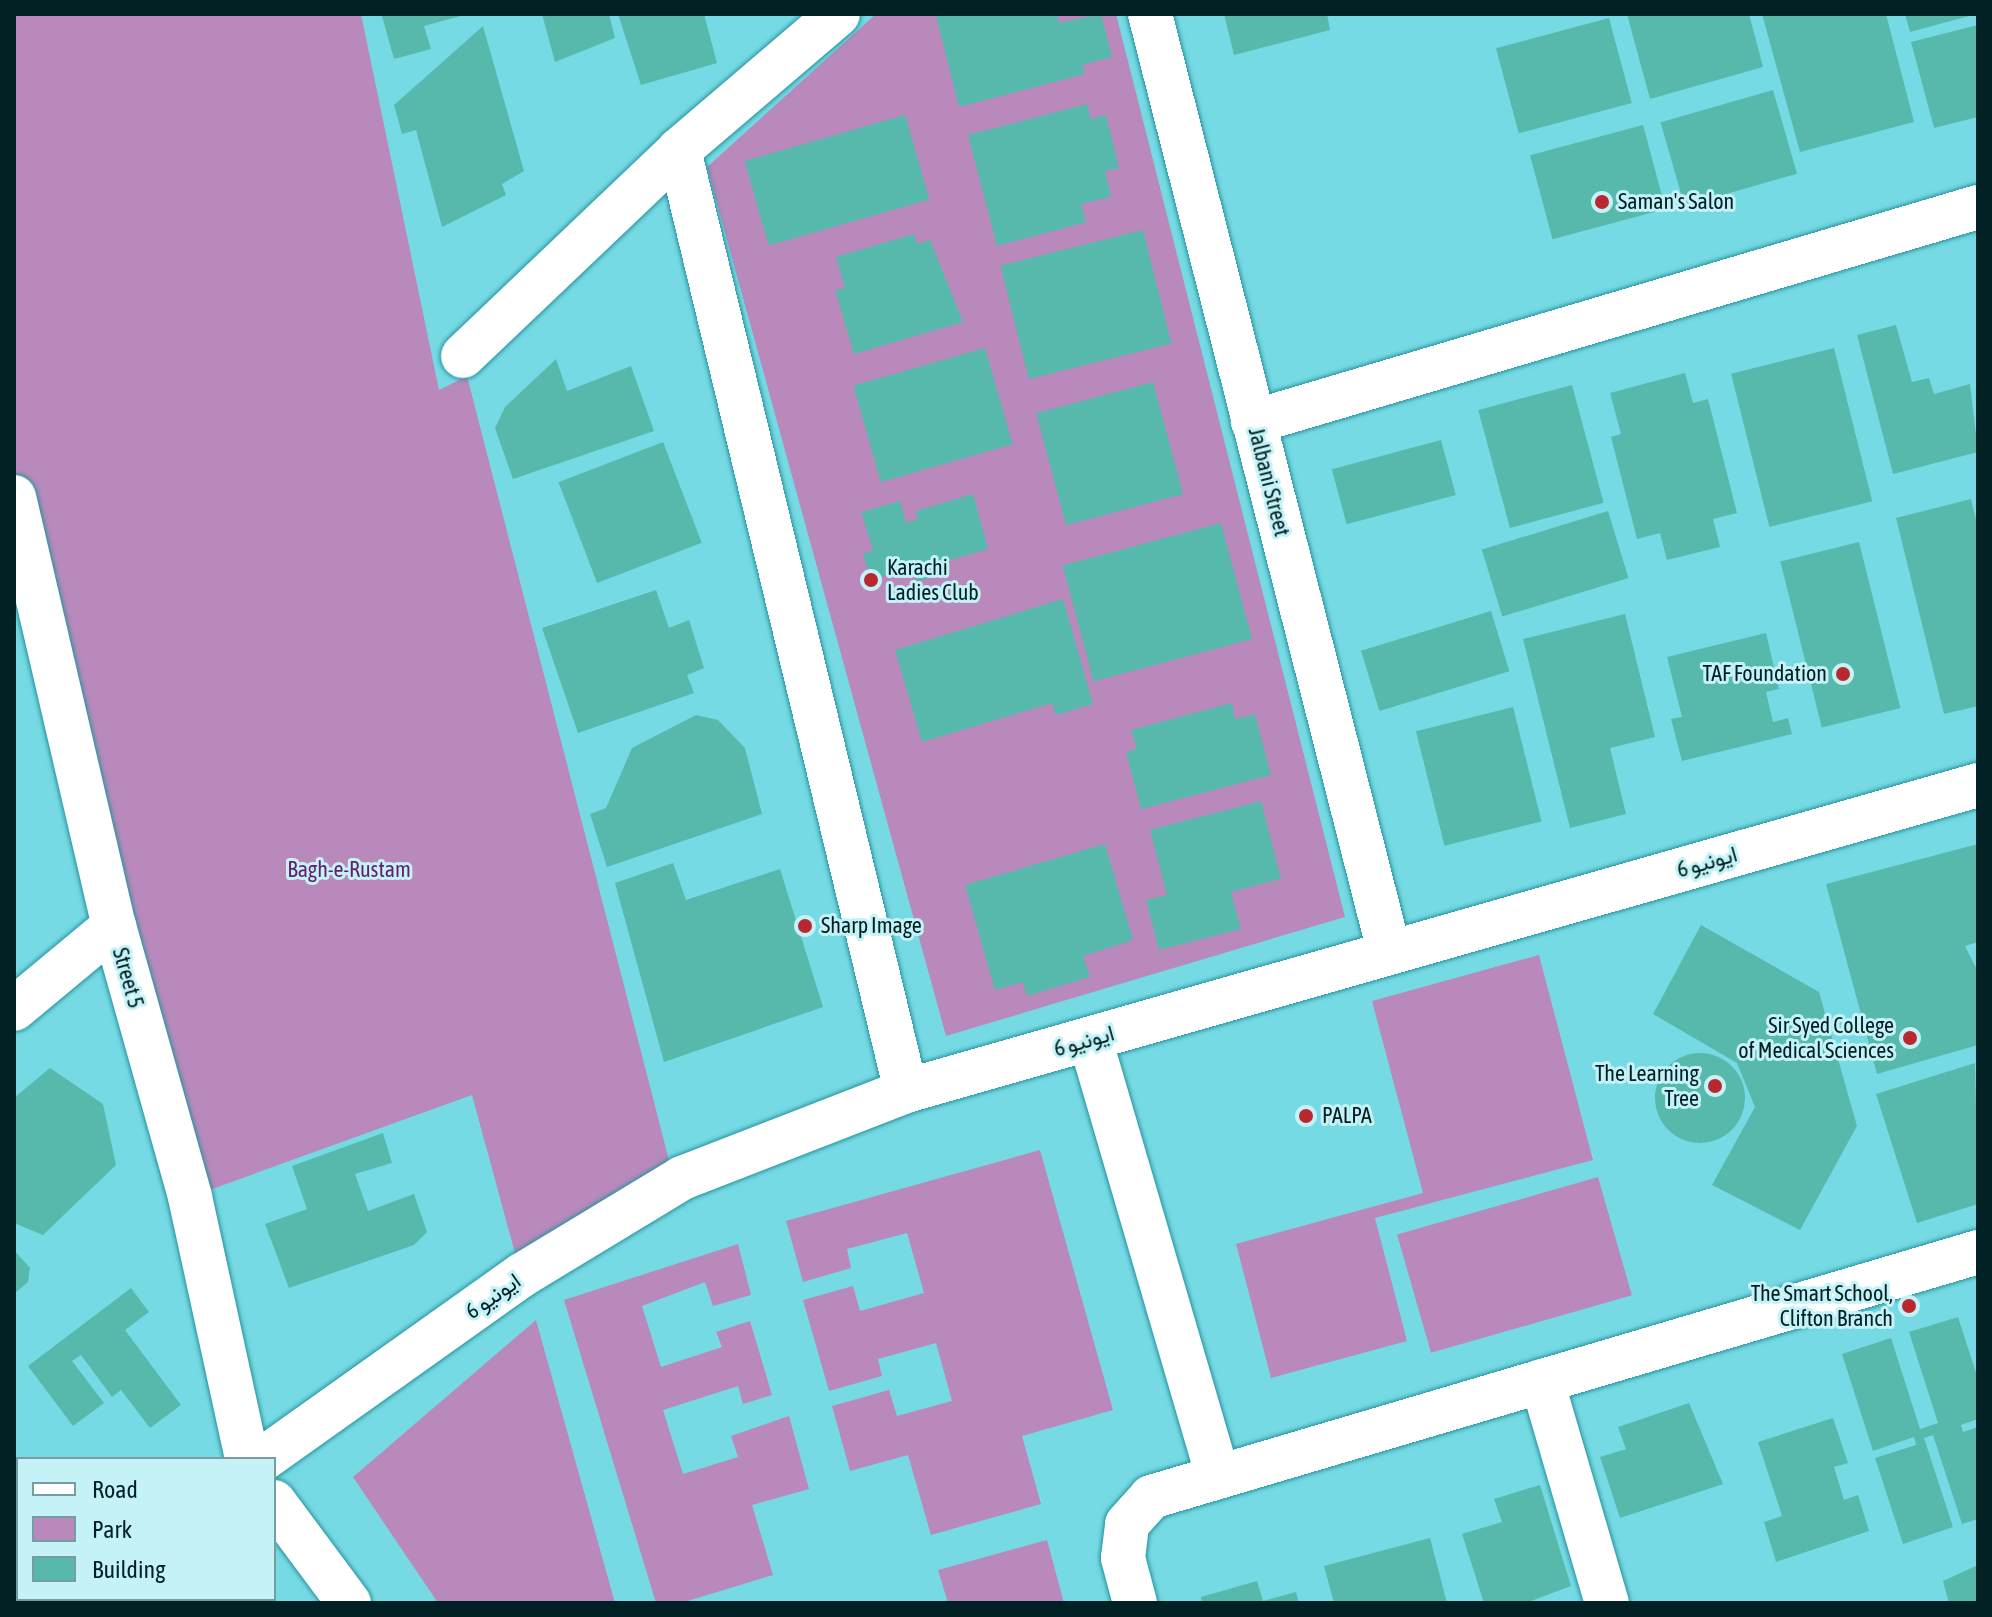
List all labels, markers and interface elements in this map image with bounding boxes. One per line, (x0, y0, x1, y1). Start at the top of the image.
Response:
place label: Saman's Salon (1618, 189, 1734, 215)
marker: Saman's Salon (1593, 193, 1611, 211)
street label: Jalbani Street (1243, 425, 1295, 539)
place label: Karachi Ladies Club (887, 554, 979, 606)
marker: Karachi Ladies Club (862, 571, 880, 589)
place label: TAF Foundation (1702, 661, 1827, 687)
marker: TAF Foundation (1834, 665, 1852, 683)
street label: ایونیو 6 (1674, 841, 1740, 883)
park label: Bagh-e-Rustam (287, 857, 411, 883)
place label: Sharp Image (821, 913, 922, 939)
marker: Sharp Image (796, 917, 814, 935)
street label: Street 5 (107, 945, 149, 1011)
place label: Sir Syed College of Medical Sciences (1738, 1012, 1894, 1064)
street label: ایونیو 6 (1051, 1020, 1117, 1062)
marker: Sir Syed College of Medical Sciences (1901, 1029, 1919, 1047)
place label: The Learning Tree (1595, 1060, 1699, 1112)
marker: The Learning Tree (1706, 1077, 1724, 1095)
place label: PALPA (1322, 1103, 1372, 1129)
marker: PALPA (1297, 1107, 1315, 1125)
street label: ایونیو 6 (460, 1268, 526, 1324)
place label: The Smart School, Clifton Branch (1751, 1280, 1893, 1332)
marker: The Smart School, Clifton Branch (1900, 1297, 1918, 1315)
legend (16, 1457, 276, 1601)
text: Road (92, 1476, 138, 1503)
text: Park (92, 1516, 132, 1543)
text: Building (92, 1556, 165, 1583)

